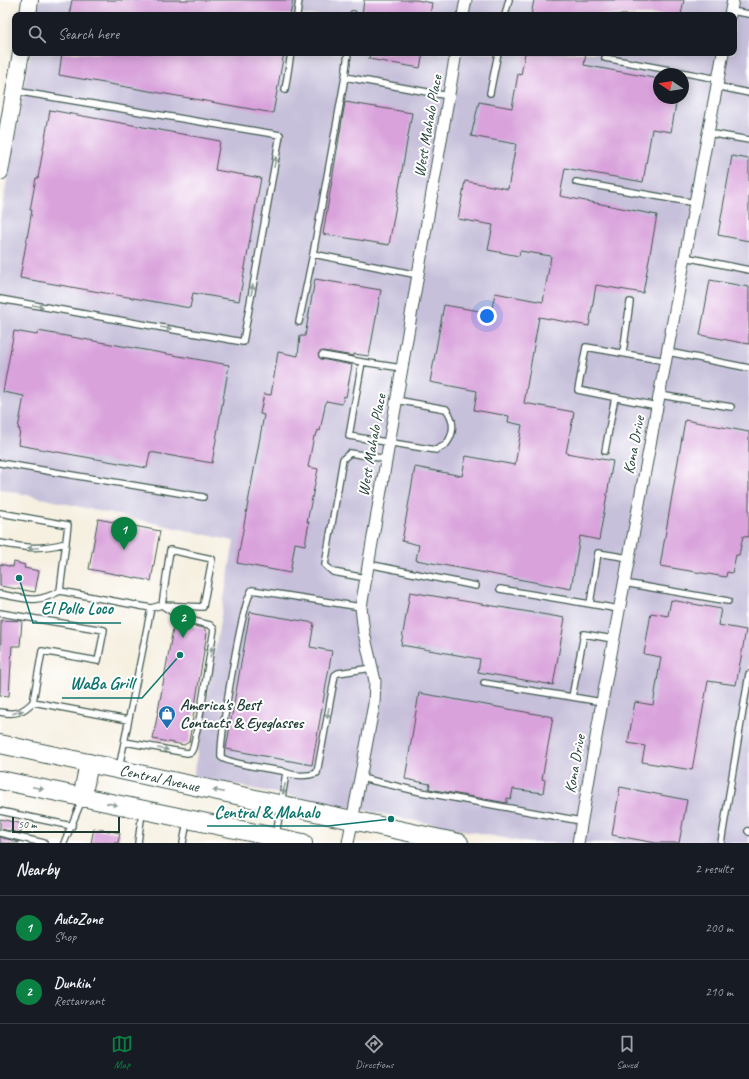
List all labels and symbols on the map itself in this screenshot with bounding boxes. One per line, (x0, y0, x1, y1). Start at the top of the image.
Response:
north arrow (653, 68, 689, 104)
street label: West Mahalo Place (409, 72, 447, 179)
one-way arrow (272, 156, 278, 168)
one-way arrow (249, 284, 255, 296)
one-way arrow (32, 303, 45, 309)
your location (477, 306, 497, 326)
one-way arrow (160, 326, 173, 332)
street label: West Mahalo Place (353, 391, 391, 498)
street label: Kona Drive (619, 412, 650, 476)
pin: 1 (111, 517, 137, 550)
one-way arrow (26, 545, 39, 551)
callout: El Pollo Loco (33, 594, 121, 623)
text: El Pollo Loco (41, 598, 115, 619)
pin: 2 (170, 605, 196, 638)
one-way arrow (208, 646, 214, 658)
callout: WaBa Grill (62, 669, 142, 698)
text: WaBa Grill (70, 673, 137, 694)
place label: America's Best Contacts & Eyeglasses (180, 695, 305, 733)
shop icon: America's Best Contacts & Eyeglasses (157, 704, 177, 729)
one-way arrow (324, 707, 330, 719)
one-way arrow (12, 709, 24, 715)
street label: Kona Drive (560, 732, 590, 795)
one-way arrow (157, 746, 169, 752)
street label: Central Avenue (118, 760, 203, 797)
one-way arrow (281, 783, 287, 795)
one-way arrow (32, 786, 44, 792)
one-way arrow (212, 788, 225, 794)
callout: Central & Mahalo (207, 797, 328, 826)
one-way arrow (106, 801, 118, 807)
text: Central & Mahalo (214, 802, 321, 823)
scale bar (12, 815, 120, 834)

